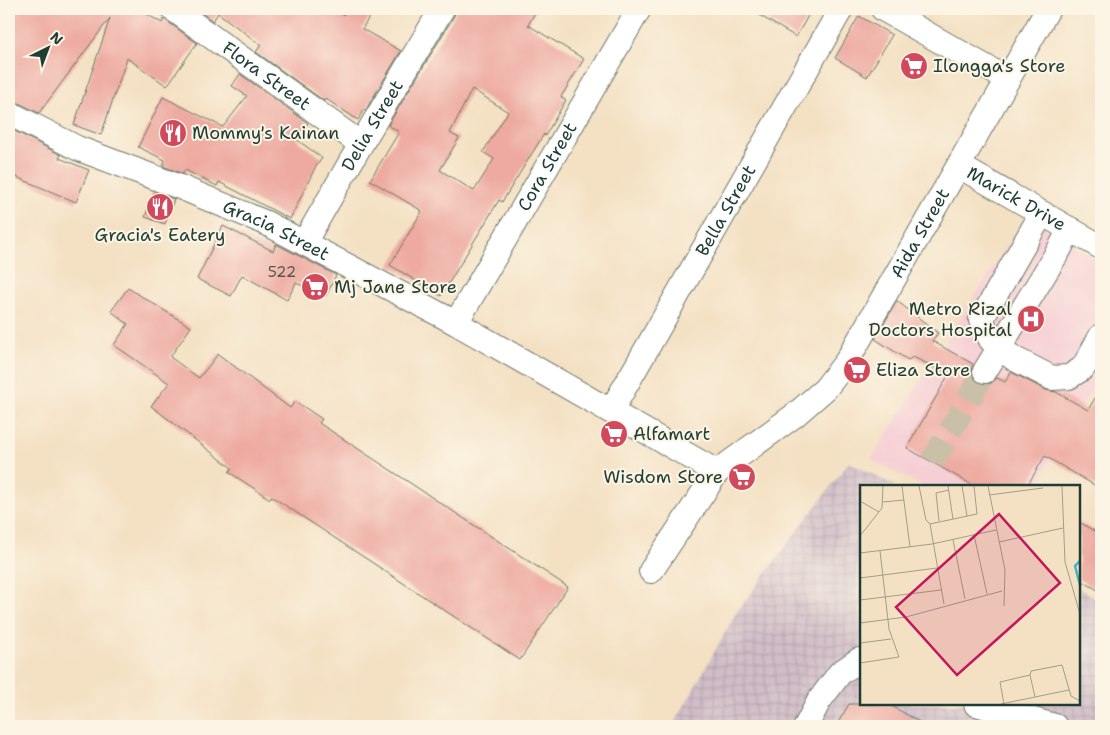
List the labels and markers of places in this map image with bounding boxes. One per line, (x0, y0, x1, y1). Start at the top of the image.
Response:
supermarket icon: Ilongga's Store (899, 51, 929, 81)
place label: Ilongga's Store (933, 54, 1065, 78)
restaurant icon: Mommy's Kainan (158, 118, 188, 148)
place label: Mommy's Kainan (192, 121, 339, 145)
restaurant icon: Gracia's Eatery (145, 192, 175, 222)
place label: Gracia's Eatery (95, 223, 225, 247)
supermarket icon: Mj Jane Store (300, 272, 330, 302)
place label: Mj Jane Store (334, 275, 457, 299)
place label: Metro Rizal Doctors Hospital (869, 297, 1013, 342)
hospital icon: Metro Rizal Doctors Hospital (1016, 304, 1046, 334)
supermarket icon: Eliza Store (842, 355, 872, 385)
place label: Eliza Store (876, 358, 970, 382)
supermarket icon: Alfamart (599, 419, 629, 449)
place label: Alfamart (633, 422, 711, 446)
supermarket icon: Wisdom Store (727, 462, 757, 492)
place label: Wisdom Store (603, 465, 723, 489)

